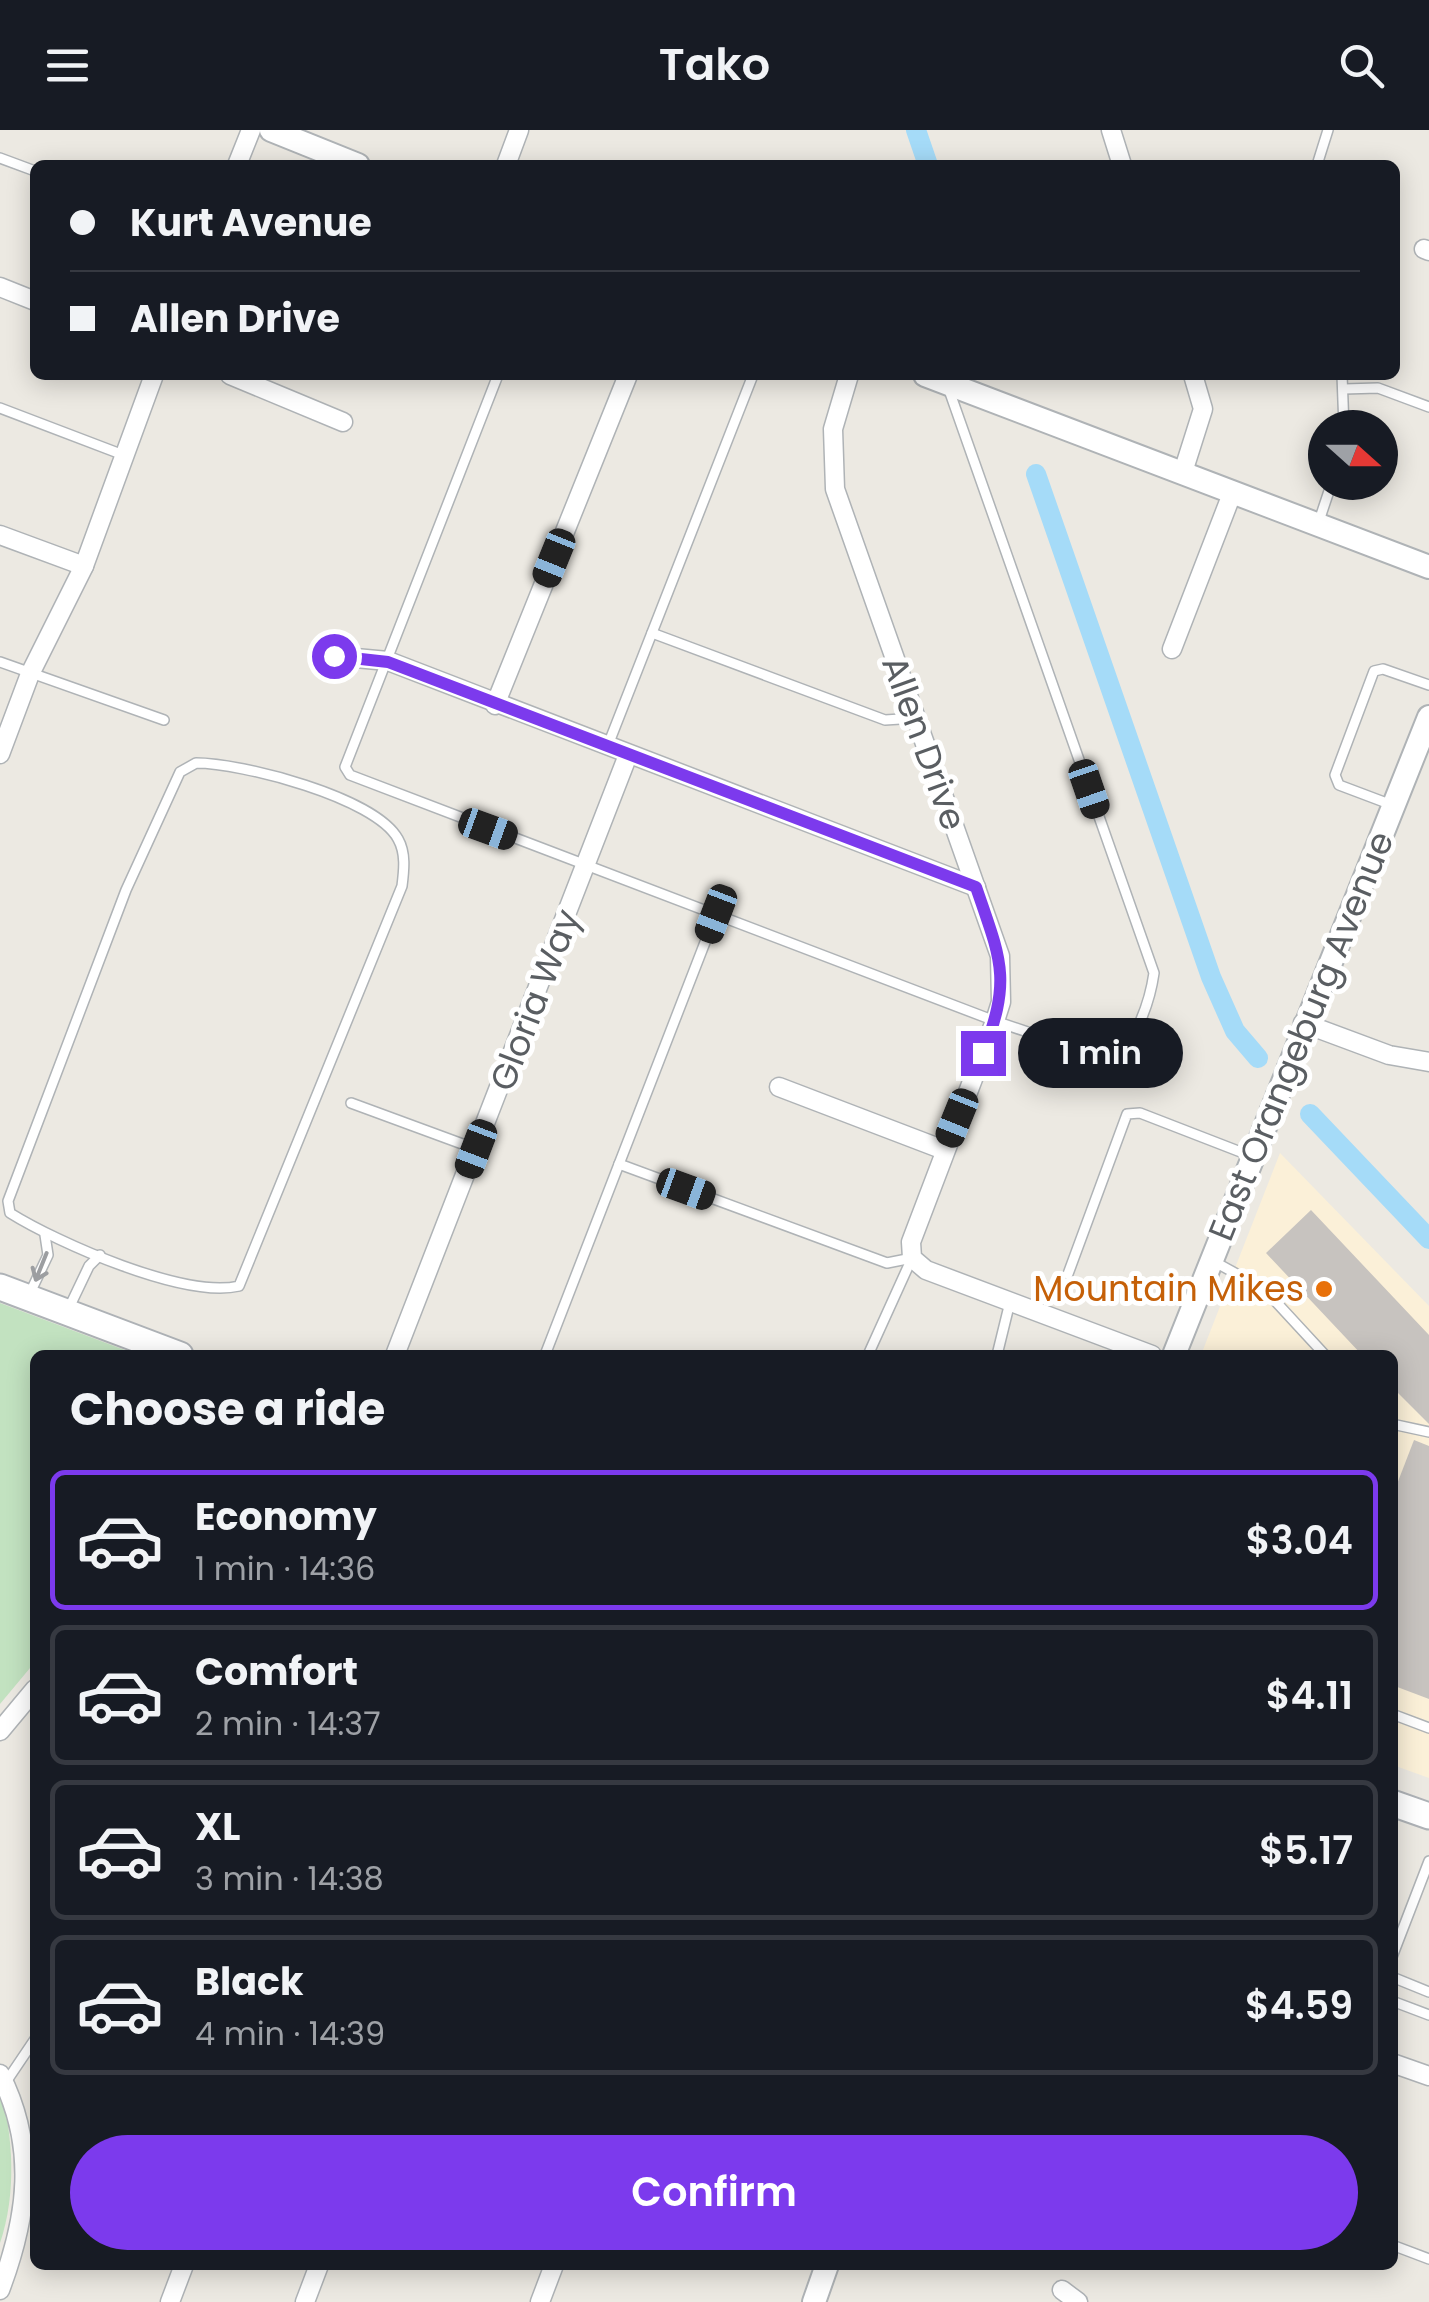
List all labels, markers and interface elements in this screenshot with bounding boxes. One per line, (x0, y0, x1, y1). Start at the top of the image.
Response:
text: Tako (659, 33, 770, 96)
icon: menu (40, 38, 95, 93)
icon: search (1334, 38, 1389, 93)
text: Kurt Avenue (130, 196, 372, 249)
text: Allen Drive (130, 292, 340, 345)
north arrow (1308, 410, 1398, 500)
map controls (1308, 410, 1398, 500)
car (529, 525, 579, 591)
route start (312, 634, 357, 679)
street label: Allen Drive (870, 649, 979, 837)
car (1065, 756, 1113, 822)
car (455, 805, 521, 853)
street label: East Orangeburg Avenue (1196, 824, 1405, 1248)
car (691, 881, 741, 947)
street label: Gloria Way (478, 902, 592, 1097)
callout: 1 min (1018, 1018, 1183, 1088)
text: 1 min (1059, 1030, 1142, 1075)
route end (961, 1031, 1006, 1076)
car (932, 1085, 982, 1151)
car (451, 1116, 501, 1182)
car (653, 1165, 719, 1213)
one-way arrow (30, 1251, 48, 1282)
place label: Mountain Mikes (1033, 1264, 1304, 1313)
marker: Mountain Mikes (1313, 1278, 1335, 1300)
text: Choose a ride (70, 1378, 385, 1441)
text: Economy (195, 1490, 377, 1543)
icon: car (75, 1495, 165, 1585)
text: $3.04 (1246, 1514, 1353, 1567)
text: 1 min · 14:36 (195, 1546, 375, 1591)
text: Comfort (195, 1645, 358, 1698)
icon: car (75, 1650, 165, 1740)
text: $4.11 (1266, 1669, 1353, 1722)
text: 2 min · 14:37 (195, 1701, 381, 1746)
text: XL (195, 1800, 240, 1853)
icon: car (75, 1805, 165, 1895)
text: $5.17 (1259, 1824, 1353, 1877)
text: 3 min · 14:38 (195, 1856, 384, 1901)
text: Black (195, 1955, 304, 2008)
icon: car (75, 1960, 165, 2050)
text: $4.59 (1245, 1979, 1353, 2032)
text: 4 min · 14:39 (195, 2011, 385, 2056)
button: Confirm (70, 2135, 1358, 2250)

